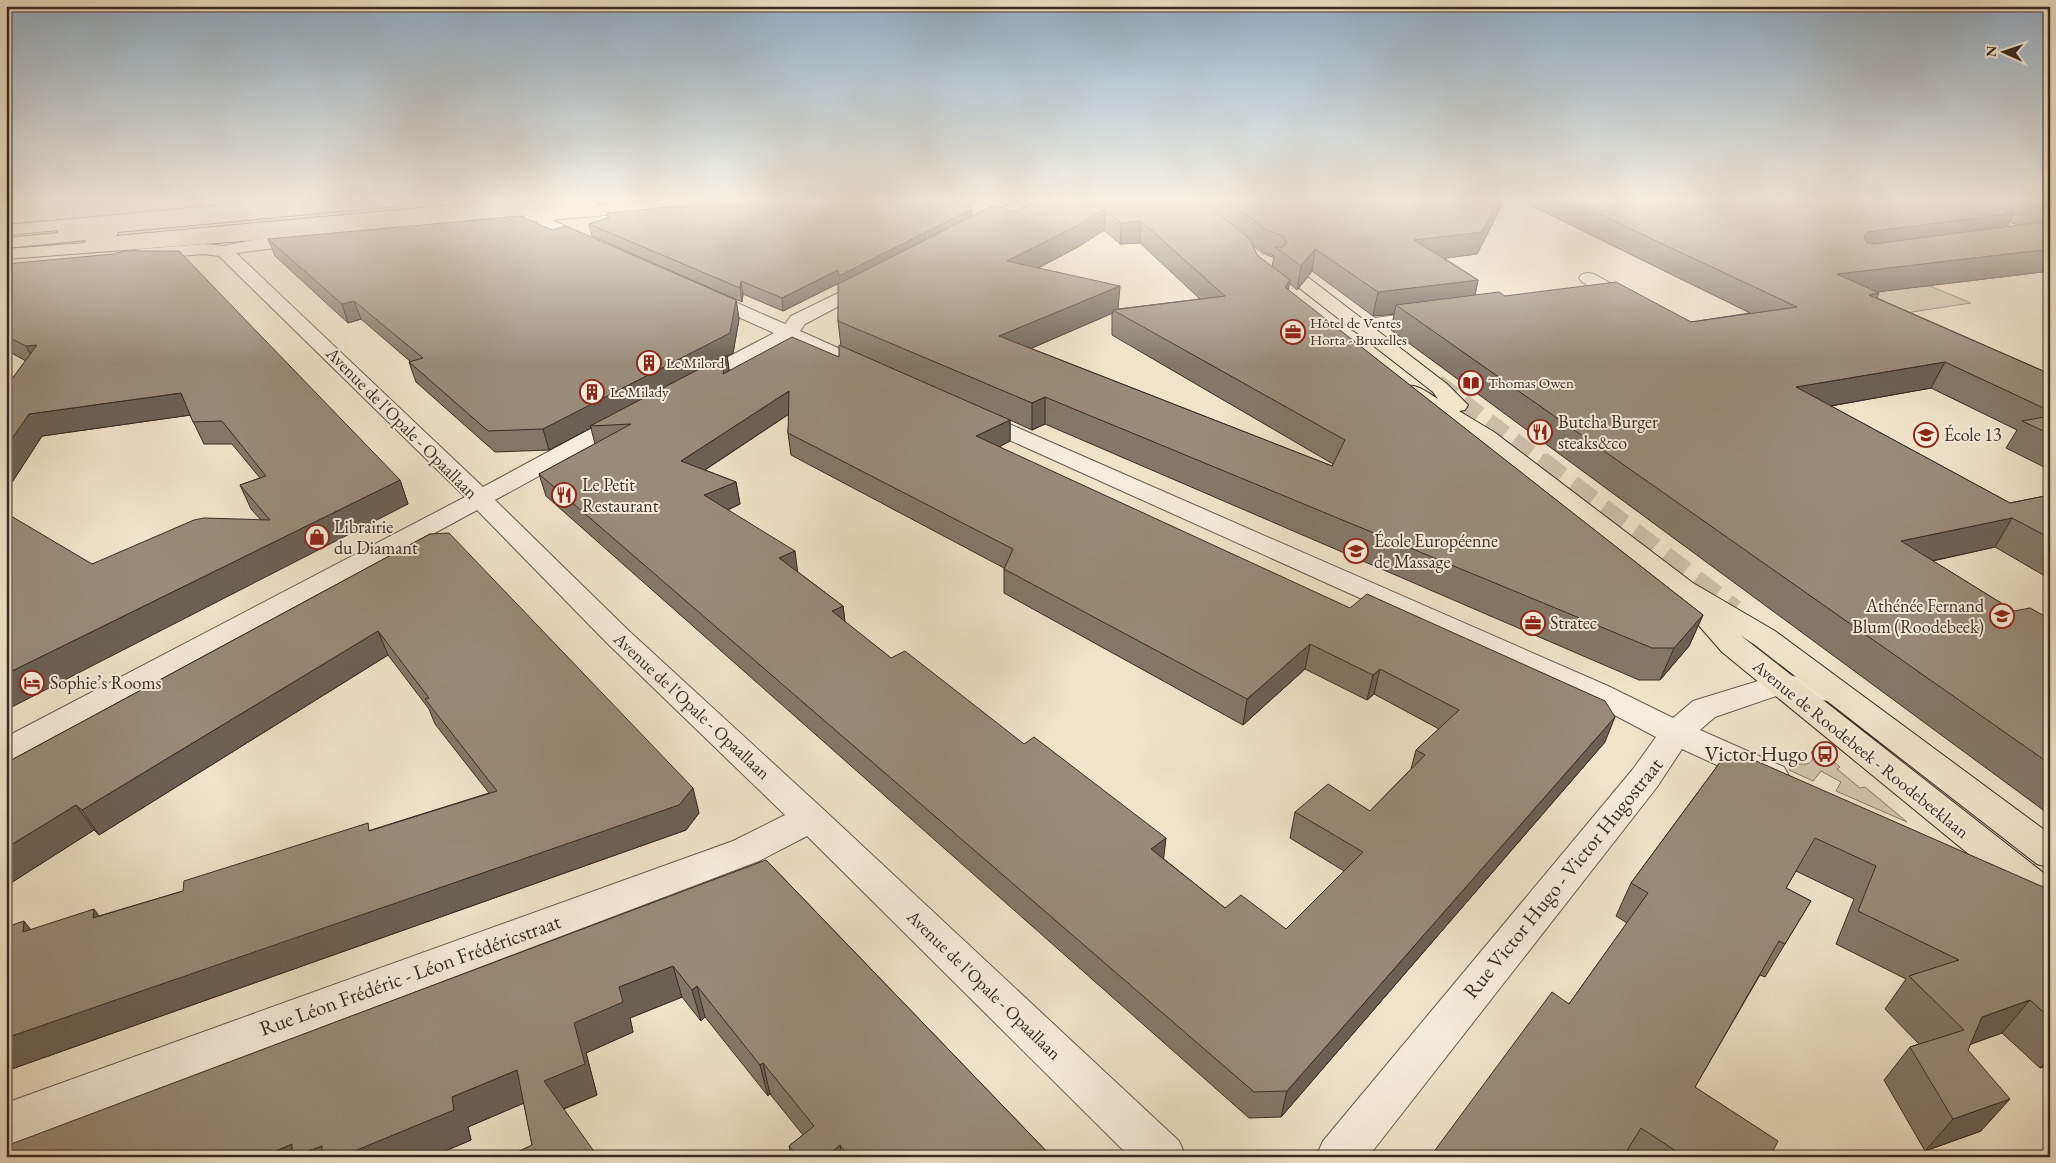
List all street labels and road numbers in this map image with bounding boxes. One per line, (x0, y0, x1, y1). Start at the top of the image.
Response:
street label: Avenue de l'Opale - Opaallaan (321, 341, 484, 504)
street label: Avenue de l'Opale - Opaallaan (608, 626, 776, 785)
street label: Avenue de Roodebeek - Roodebeeklaan (1748, 653, 1975, 843)
street label: Rue Victor Hugo - Victor Hugostraat (1457, 751, 1669, 1004)
street label: Avenue de l'Opale - Opaallaan (902, 904, 1067, 1065)
street label: Rue Léon Frédéric - Léon Frédéricstraat (255, 907, 565, 1042)

